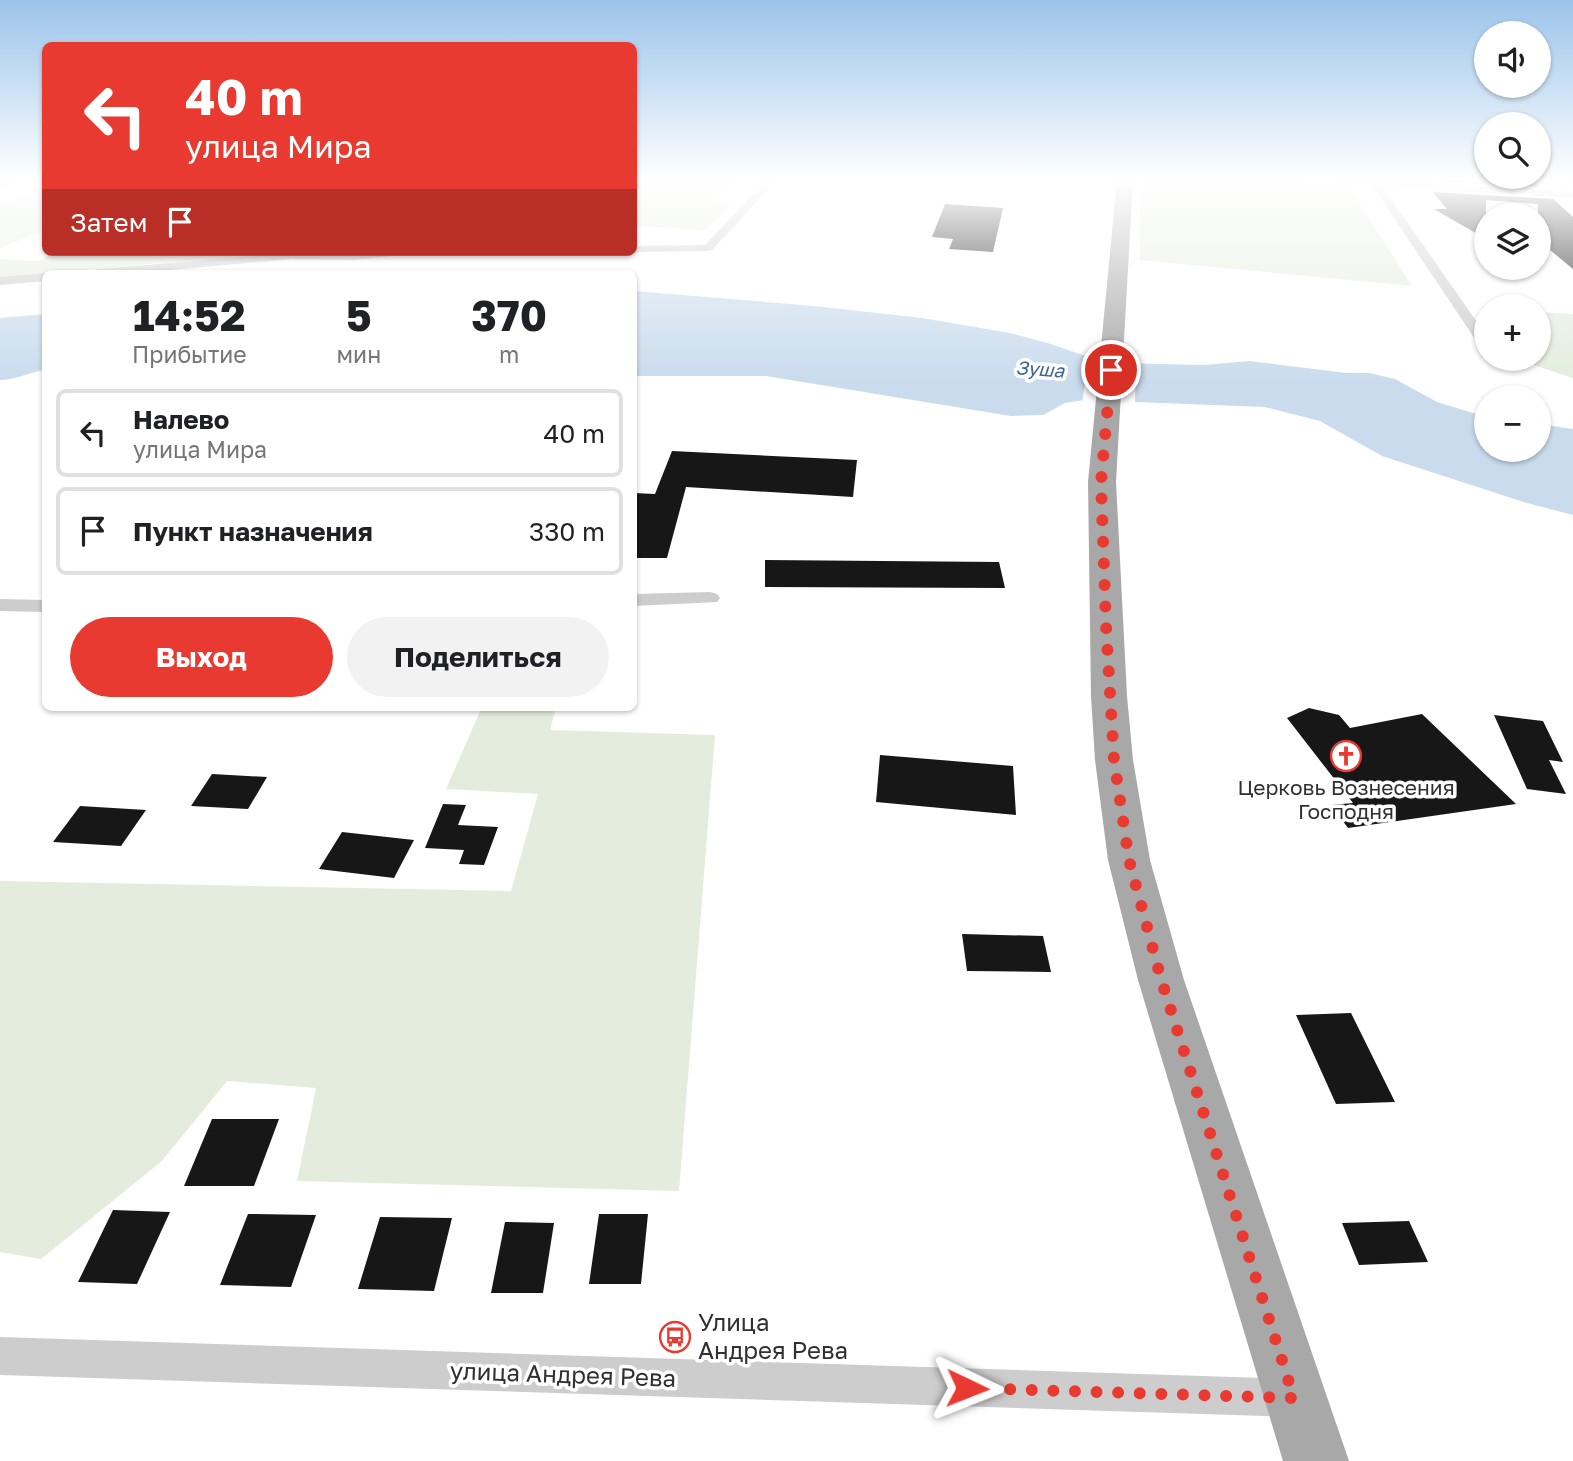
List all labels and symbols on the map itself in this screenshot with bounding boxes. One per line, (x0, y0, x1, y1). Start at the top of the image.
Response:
pin (1081, 340, 1141, 400)
water label: Зуша (1015, 355, 1066, 382)
church icon: Церковь Вознесения Господня (1329, 739, 1363, 773)
place label: Церковь Вознесения Господня (1237, 774, 1455, 824)
place label: Улица Андрея Рева (698, 1307, 848, 1364)
bus stop icon: Улица Андрея Рева (658, 1320, 692, 1354)
position arrow (930, 1351, 1004, 1425)
street label: улица Андрея Рева (449, 1355, 677, 1392)

